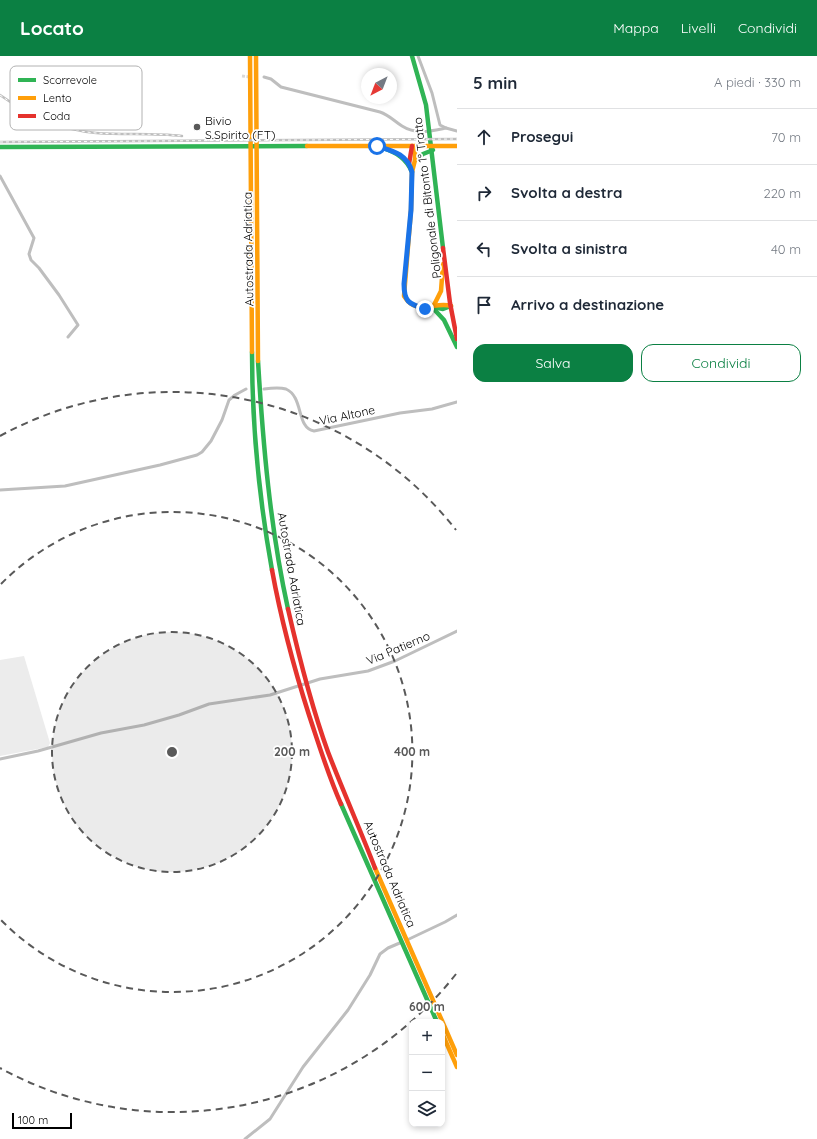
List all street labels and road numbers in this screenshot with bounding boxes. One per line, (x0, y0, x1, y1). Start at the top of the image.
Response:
street label: Poligonale di Bitonto 1° Tratto (410, 116, 444, 280)
street label: Autostrada Adriatica (240, 192, 256, 306)
street label: Via Altone (318, 402, 376, 428)
street label: Autostrada Adriatica (275, 511, 309, 627)
street label: Via Patierno (364, 628, 432, 668)
street label: Autostrada Adriatica (361, 818, 419, 930)

